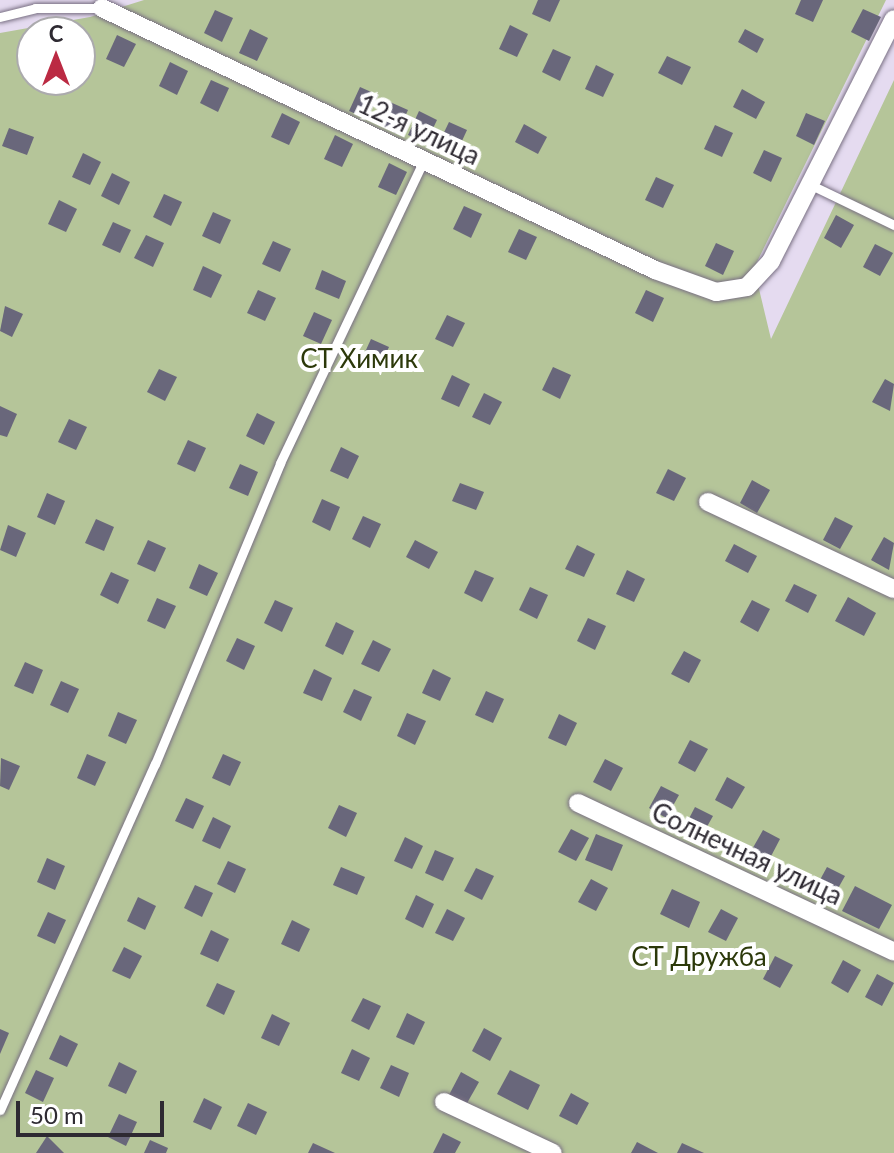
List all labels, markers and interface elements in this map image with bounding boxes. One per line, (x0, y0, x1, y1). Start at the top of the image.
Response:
north arrow (16, 16, 96, 96)
text: С (49, 20, 63, 47)
street label: 12-я улица (353, 88, 485, 172)
park label: СТ Химик (300, 343, 418, 375)
street label: Солнечная улица (647, 796, 847, 912)
park label: СТ Дружба (631, 941, 767, 973)
scale bar (20, 1085, 168, 1135)
text: 50 m (30, 1100, 84, 1129)

